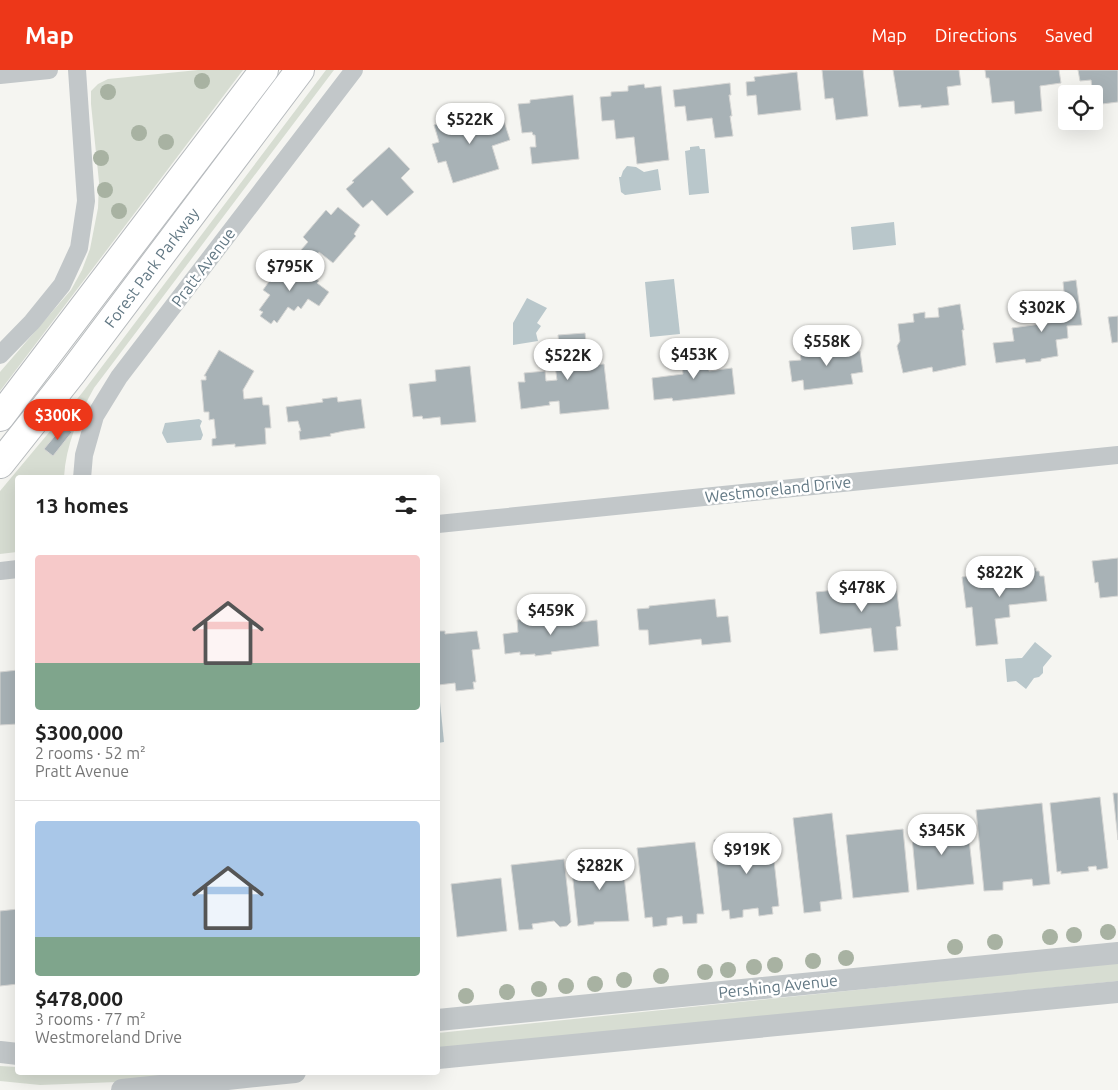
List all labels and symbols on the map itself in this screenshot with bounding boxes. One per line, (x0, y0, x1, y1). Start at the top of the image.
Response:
pin: $522K (435, 102, 505, 145)
street label: Forest Park Parkway (100, 204, 202, 331)
street label: Pratt Avenue (168, 224, 238, 310)
pin: $795K (255, 250, 325, 292)
pin: $302K (1007, 290, 1077, 333)
pin: $558K (792, 324, 862, 367)
pin: $522K (533, 338, 603, 381)
pin: $453K (659, 338, 729, 380)
pin: $300K (23, 398, 93, 441)
street label: Westmoreland Drive (704, 472, 852, 506)
pin: $822K (965, 556, 1035, 598)
pin: $478K (827, 570, 897, 613)
pin: $459K (516, 594, 586, 636)
pin: $345K (907, 814, 977, 856)
pin: $919K (712, 832, 782, 875)
pin: $282K (565, 848, 635, 891)
street label: Pershing Avenue (717, 971, 839, 1001)

